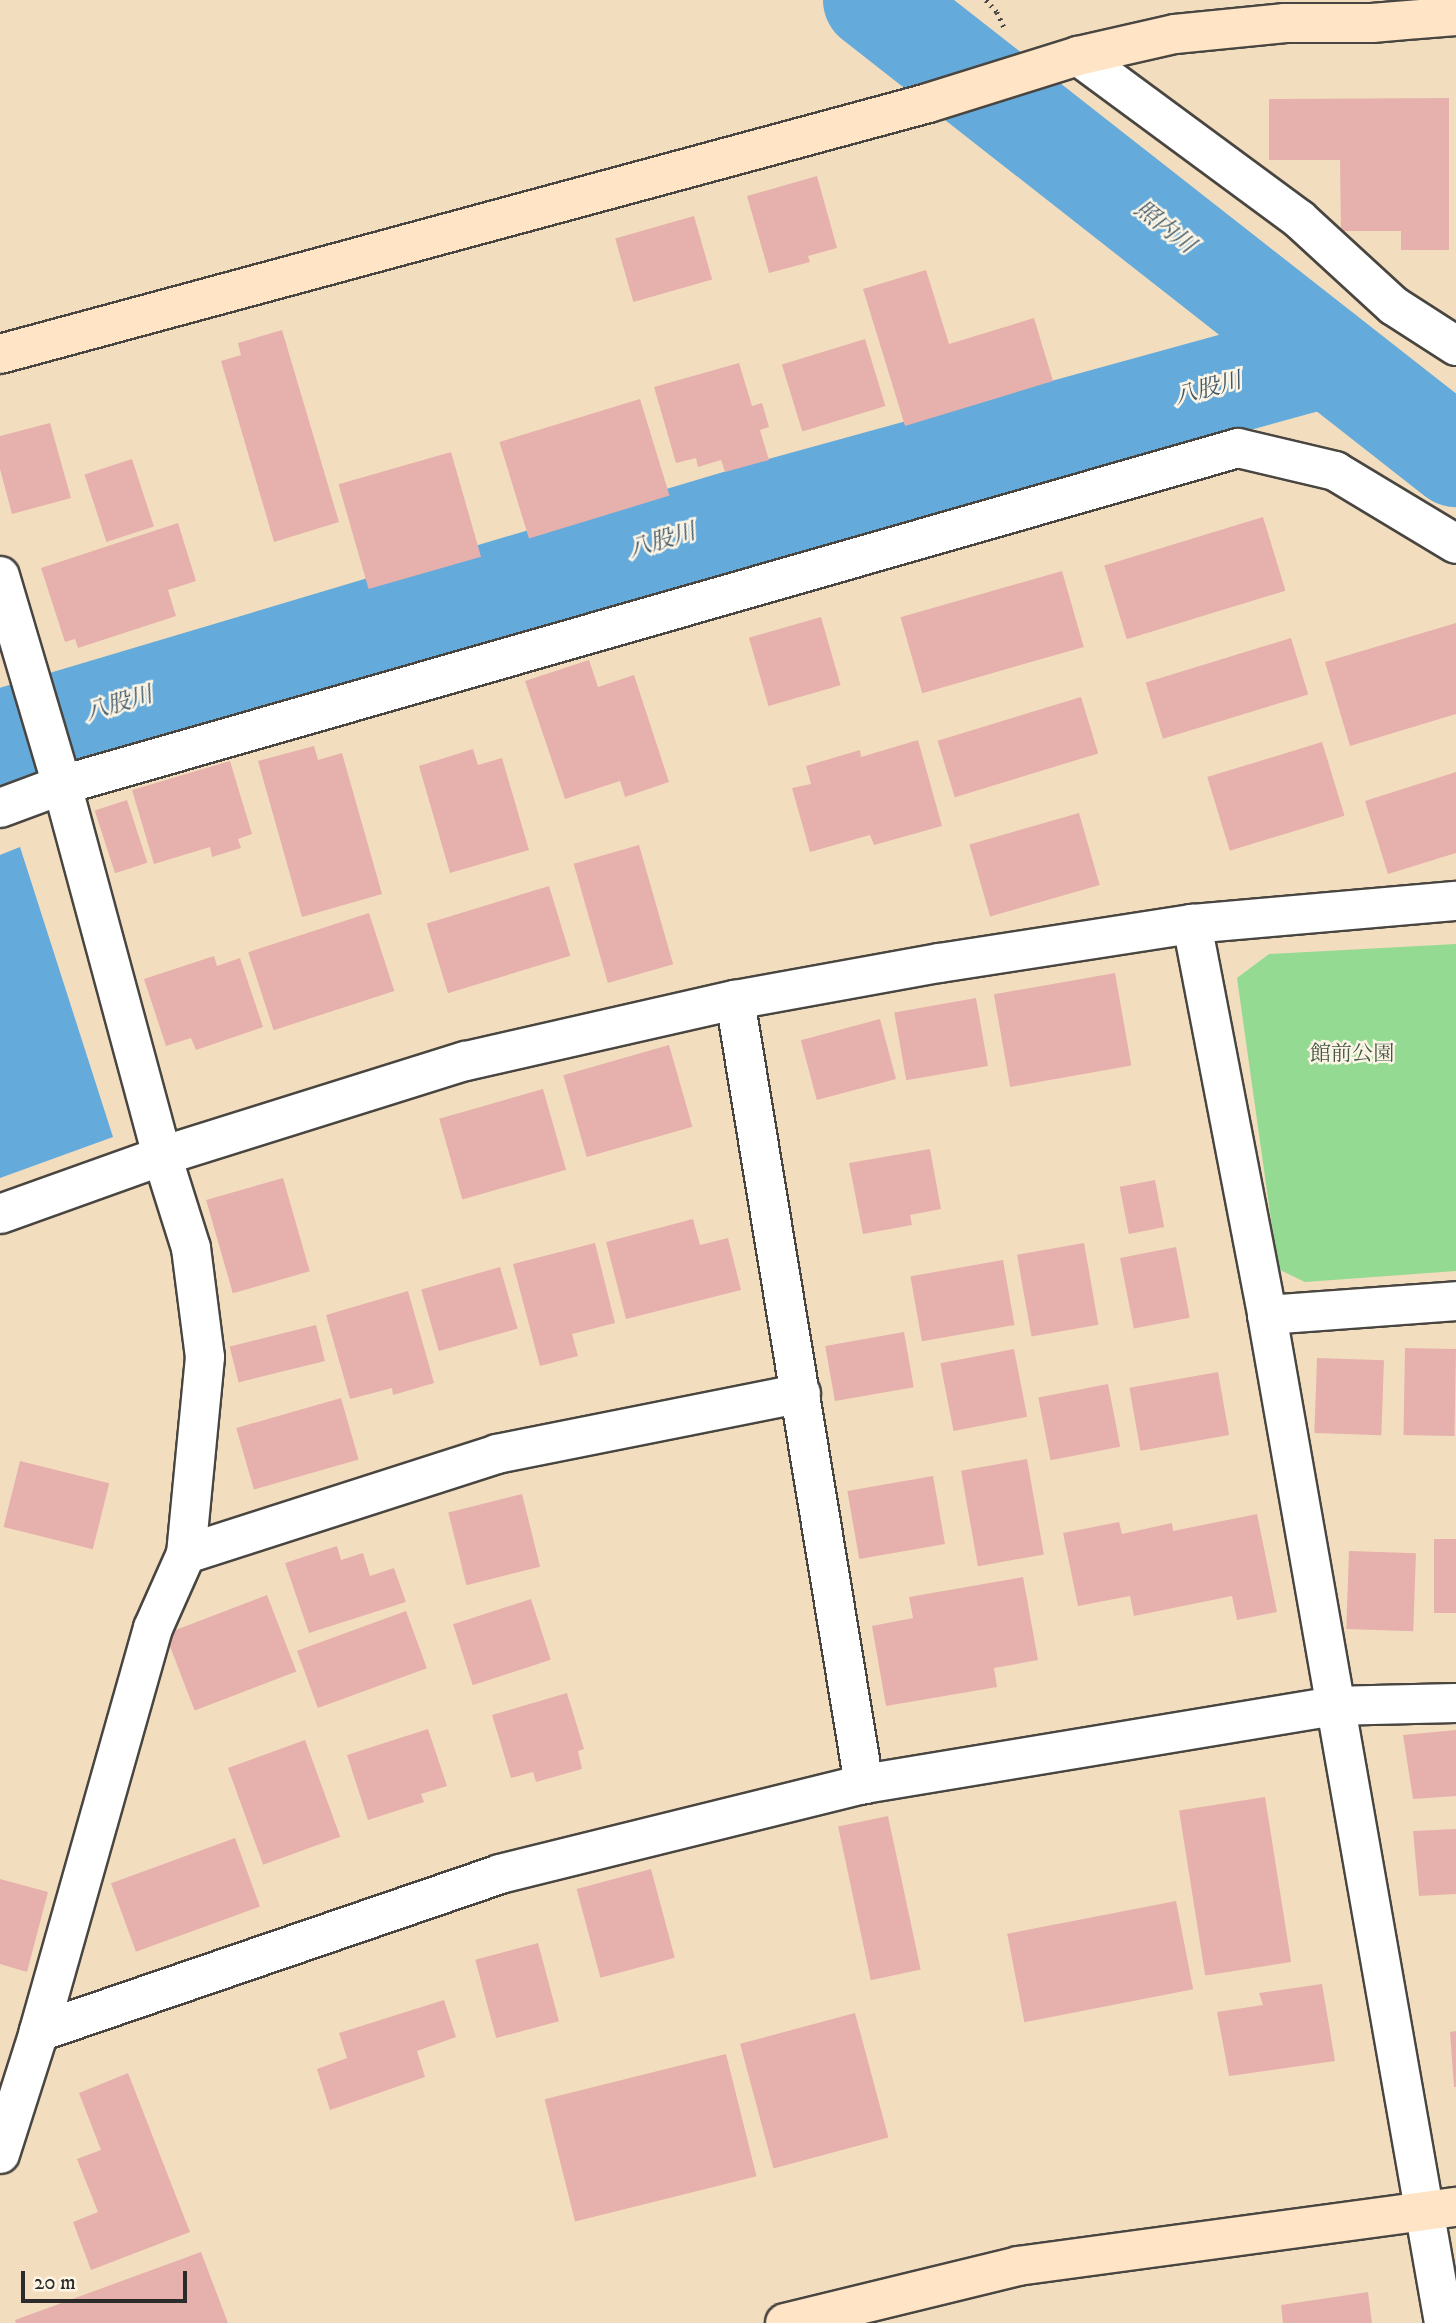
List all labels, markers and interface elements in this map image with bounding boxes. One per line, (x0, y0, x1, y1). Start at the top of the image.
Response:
water label: 照内川 (1128, 196, 1200, 260)
water label: 八股川 (1171, 368, 1245, 412)
water label: 八股川 (625, 519, 699, 565)
water label: 八股川 (82, 682, 156, 728)
park label: 館前公園 (1310, 1041, 1394, 1067)
scale bar (24, 2256, 191, 2300)
text: 20 m (34, 2270, 76, 2296)

